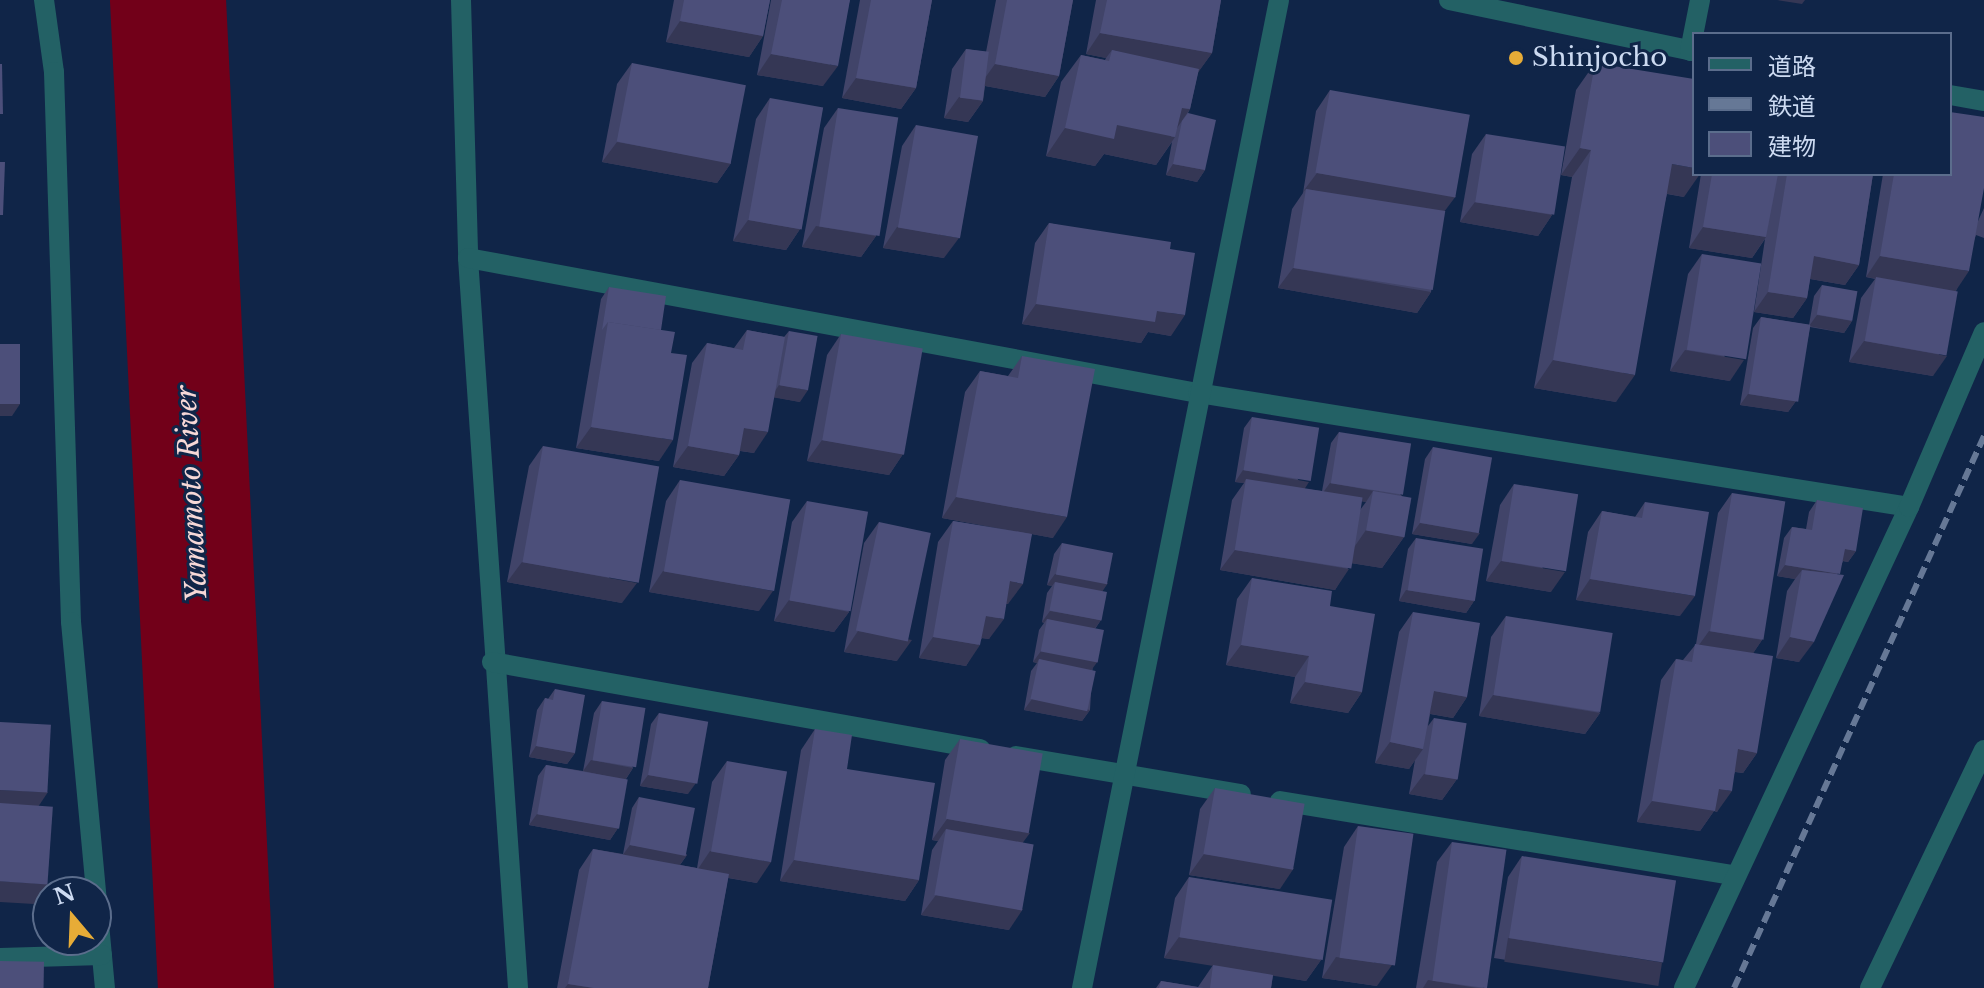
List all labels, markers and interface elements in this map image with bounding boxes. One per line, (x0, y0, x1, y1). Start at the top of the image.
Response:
legend (1692, 32, 1952, 176)
place label: Shinjocho (1532, 42, 1667, 74)
marker: Shinjocho (1507, 49, 1525, 67)
text: 道路 (1768, 52, 1816, 81)
text: 鉄道 (1768, 92, 1816, 121)
text: 建物 (1768, 132, 1816, 161)
water label: Yamamoto River (170, 385, 214, 603)
north arrow (32, 876, 112, 956)
text: N (50, 879, 79, 911)

